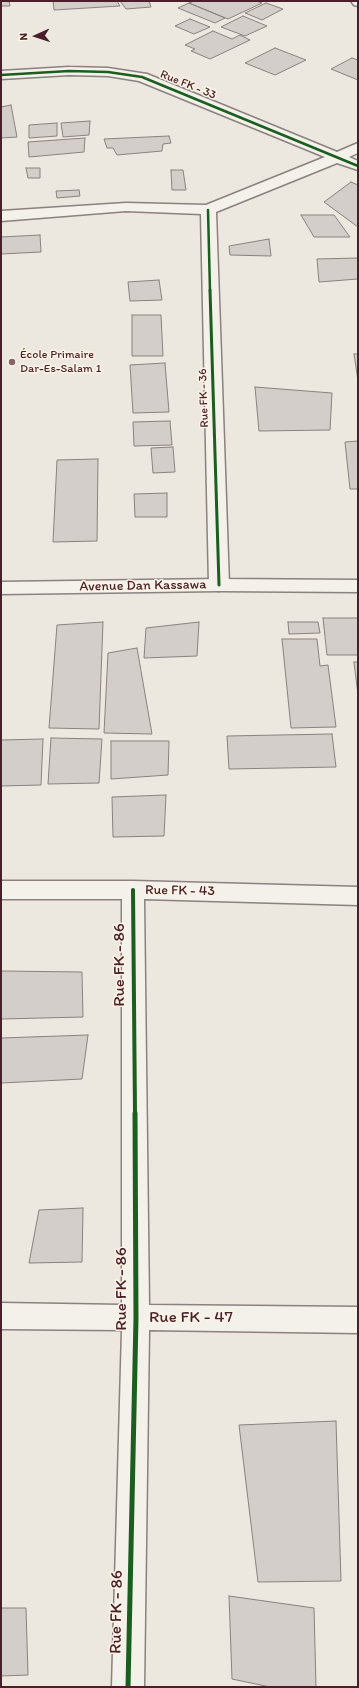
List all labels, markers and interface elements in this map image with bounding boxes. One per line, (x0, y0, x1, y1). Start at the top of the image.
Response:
north arrow (16, 16, 56, 56)
text: N (17, 33, 30, 41)
street label: Rue FK - 33 (158, 67, 218, 103)
place label: École Primaire Dar-Es-Salam 1 (20, 348, 101, 376)
marker: École Primaire Dar-Es-Salam 1 (7, 357, 17, 367)
street label: Rue FK - 36 (196, 368, 212, 428)
street label: Avenue Dan Kassawa (79, 576, 207, 596)
street label: Rue FK - 43 (145, 882, 215, 900)
street label: Rue FK - 86 (110, 923, 130, 1007)
street label: Rue FK - 86 (112, 1247, 132, 1331)
street label: Rue FK - 47 (149, 1308, 233, 1328)
street label: Rue FK - 86 (106, 1570, 128, 1654)

